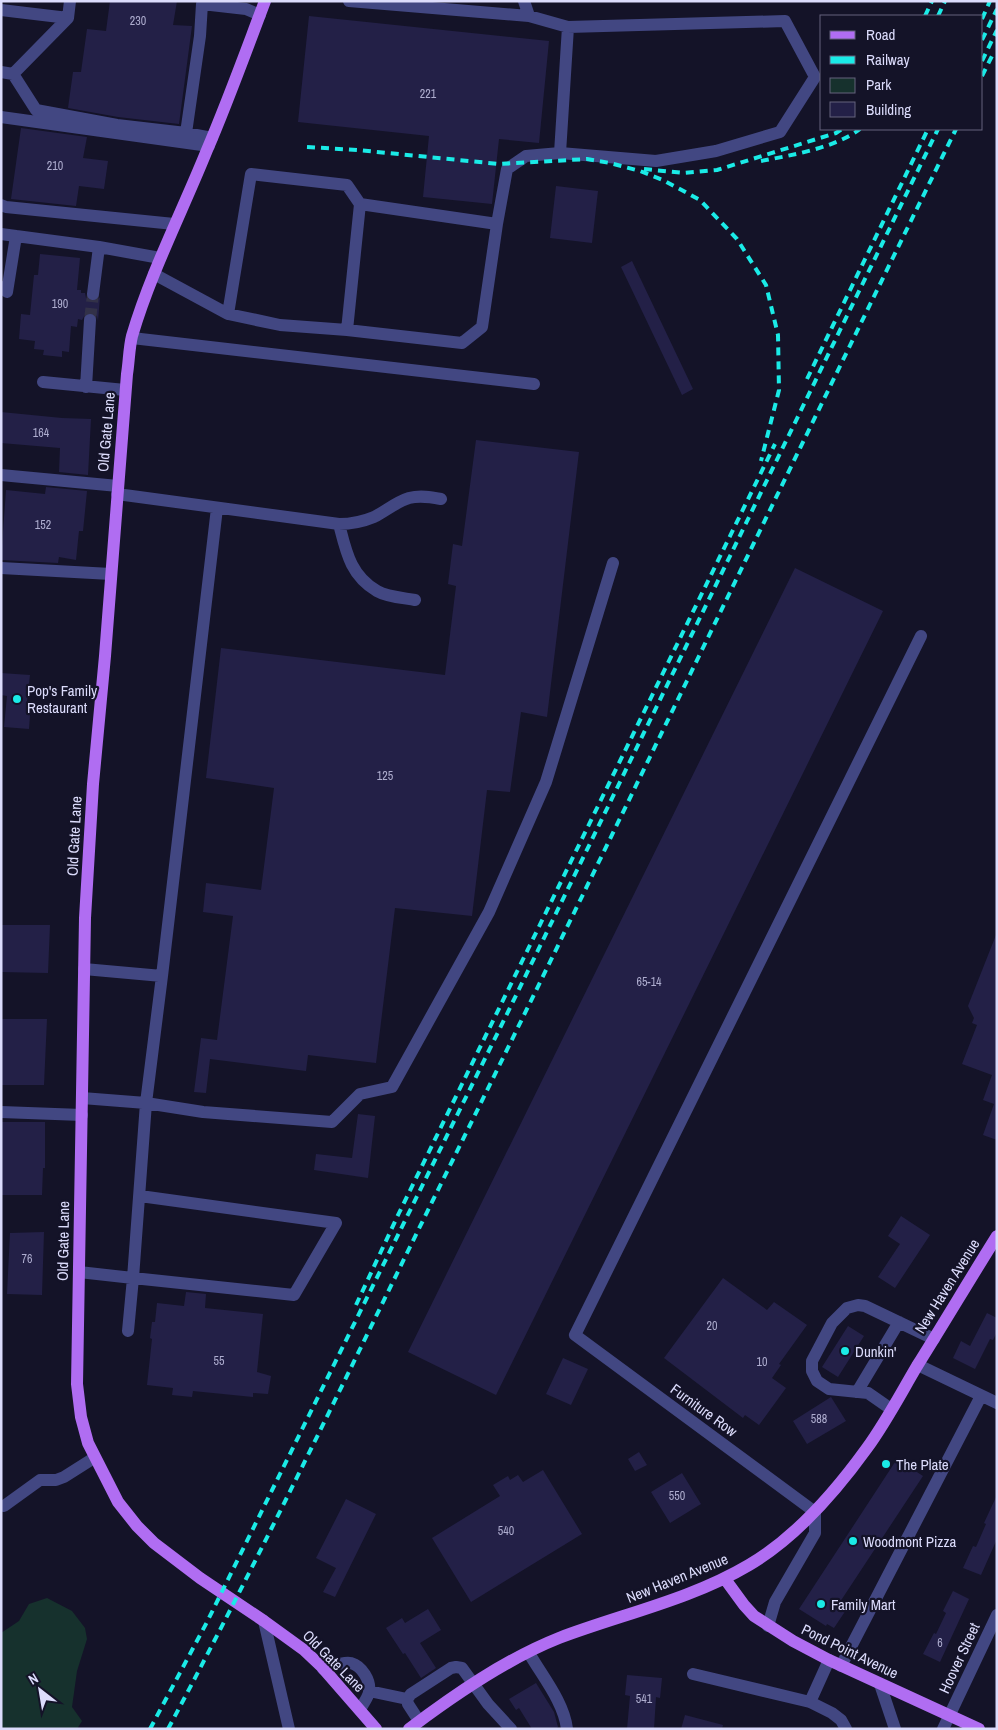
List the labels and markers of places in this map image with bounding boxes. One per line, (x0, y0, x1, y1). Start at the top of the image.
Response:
place label: Pop's Family Restaurant (27, 680, 98, 718)
marker: Pop's Family Restaurant (11, 693, 23, 705)
place label: Dunkin' (855, 1341, 896, 1362)
marker: Dunkin' (839, 1345, 851, 1357)
place label: The Plate (896, 1454, 949, 1475)
marker: The Plate (880, 1458, 892, 1470)
place label: Woodmont Pizza (863, 1531, 957, 1552)
marker: Woodmont Pizza (847, 1535, 859, 1547)
place label: Family Mart (831, 1594, 896, 1615)
marker: Family Mart (815, 1598, 827, 1610)

